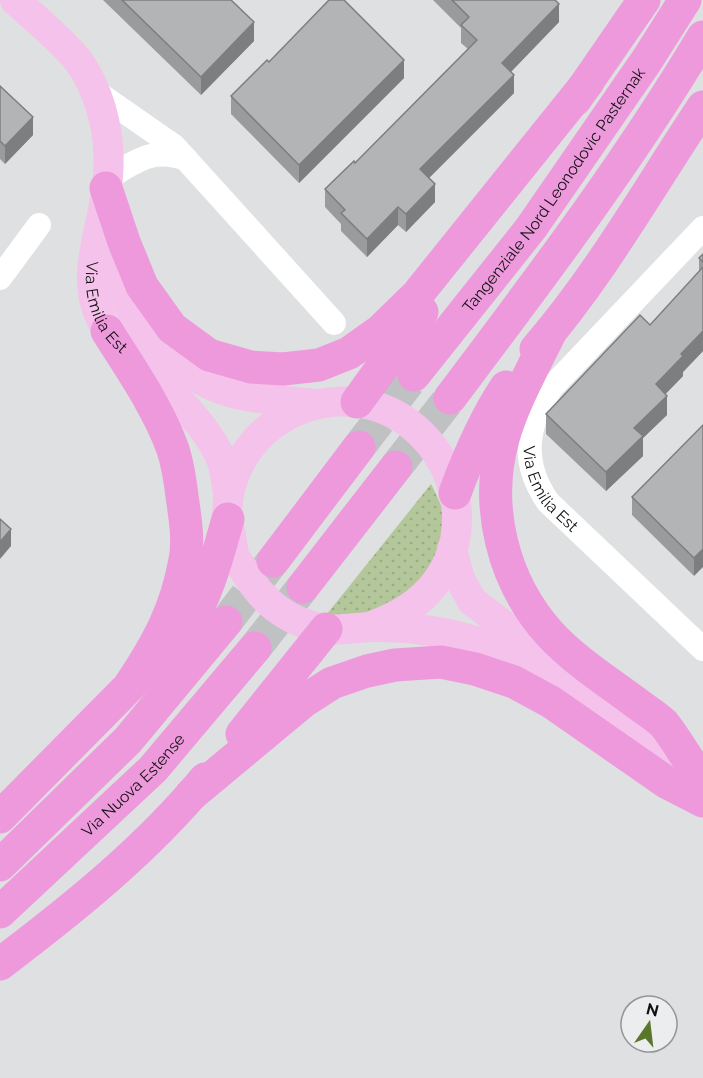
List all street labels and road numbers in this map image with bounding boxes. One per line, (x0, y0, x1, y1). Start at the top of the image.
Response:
street label: Tangenziale Nord Leonodovic Pasternak (458, 63, 649, 316)
street label: Via Emilia Est (82, 260, 132, 357)
street label: Via Emilia Est (520, 445, 583, 536)
street label: Via Nuova Estense (78, 730, 188, 840)

